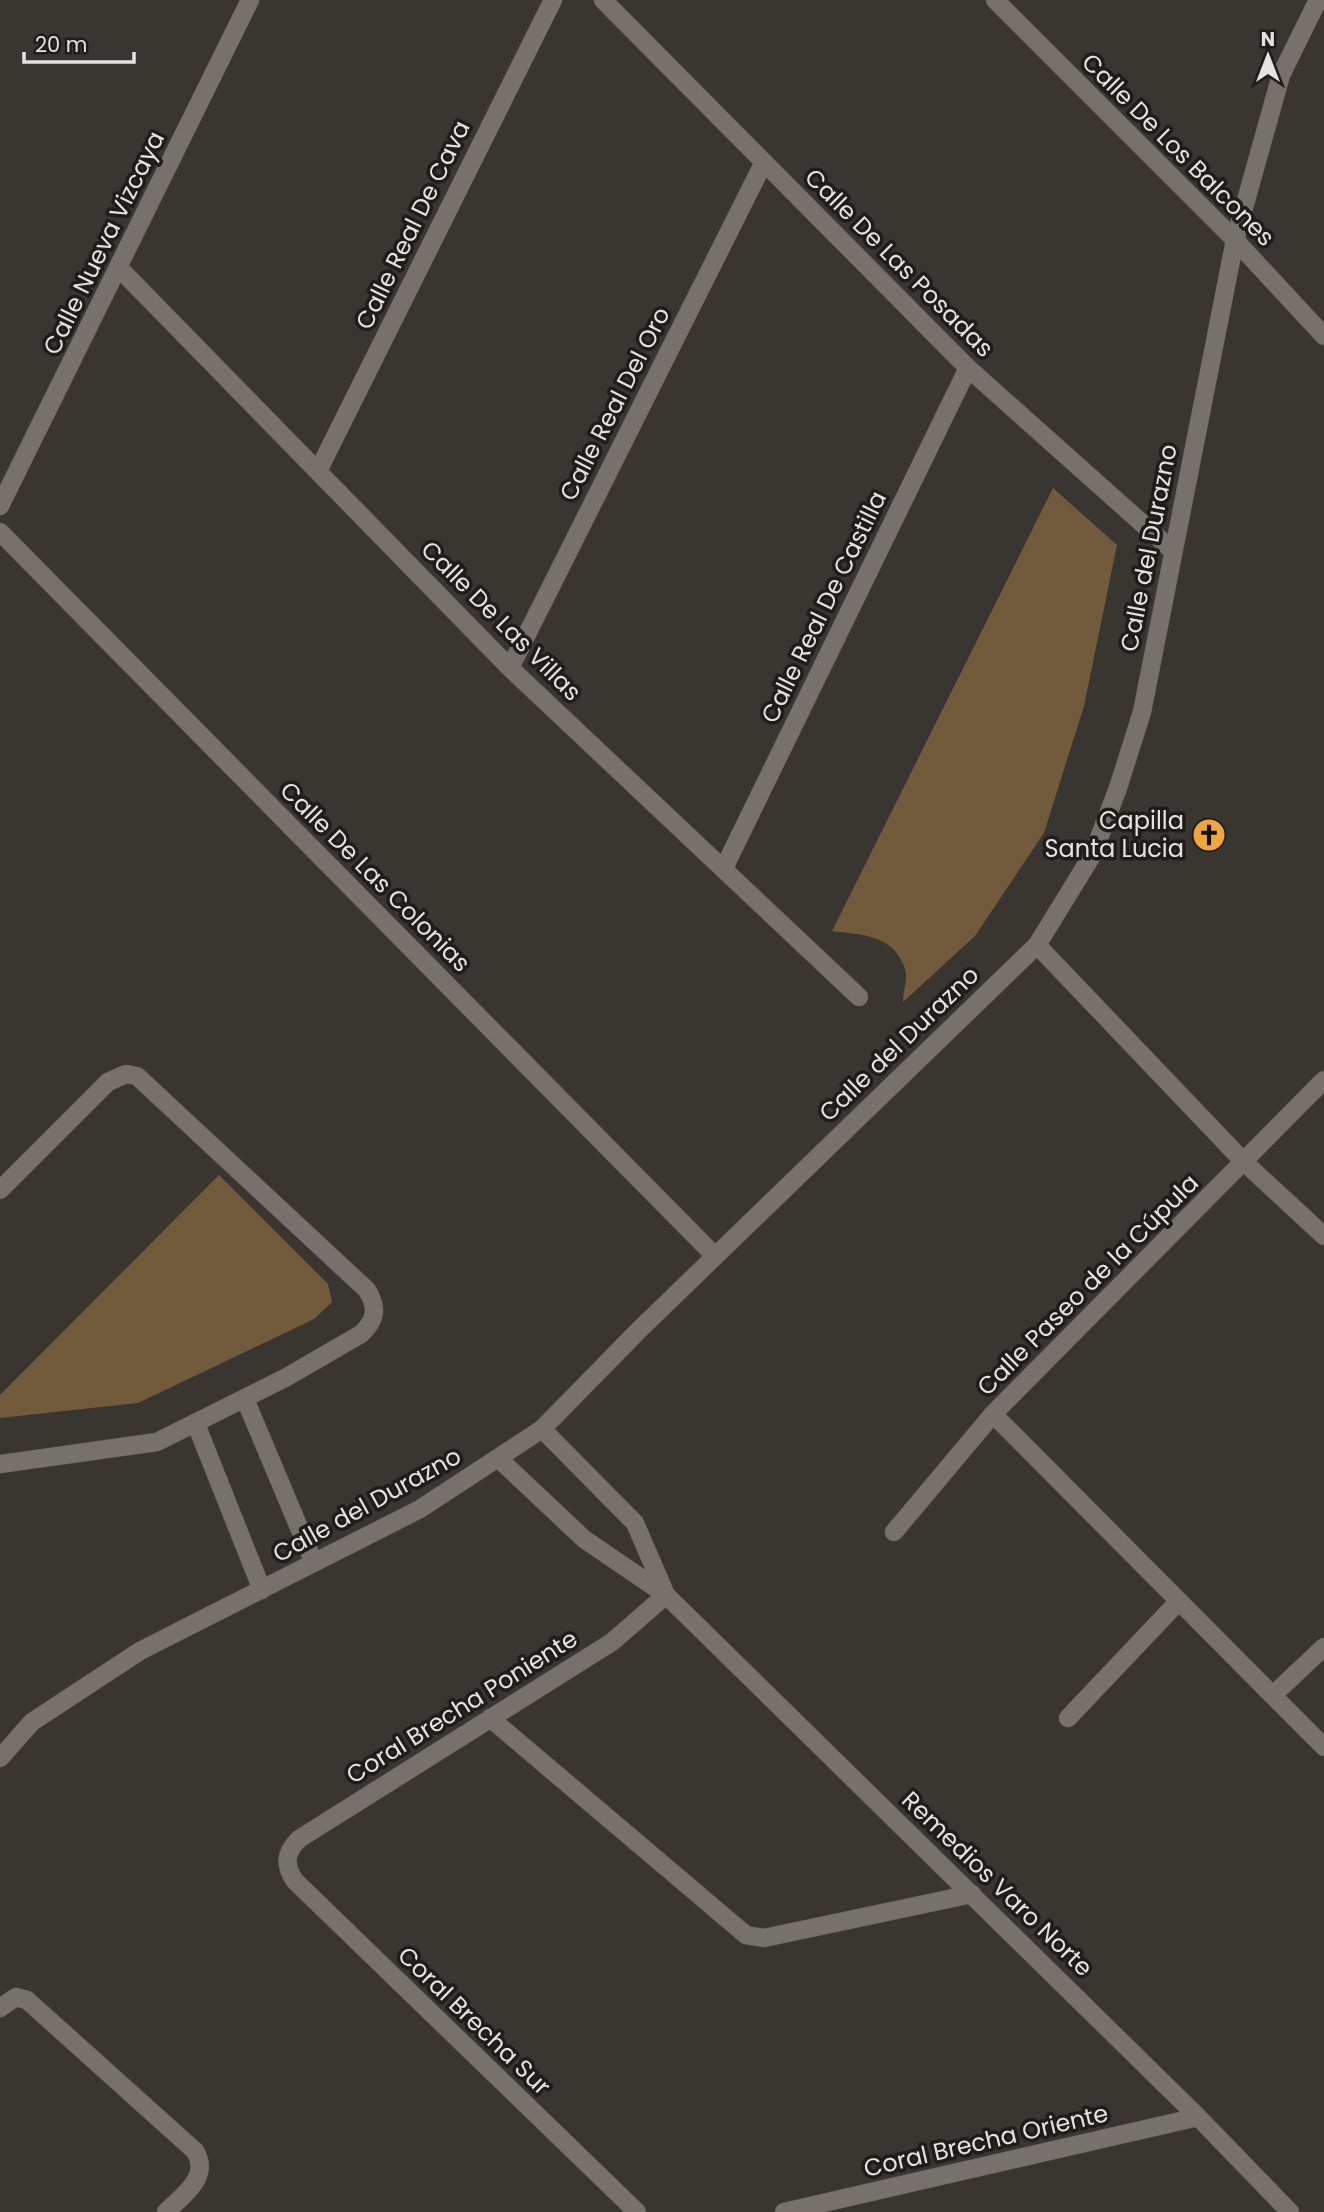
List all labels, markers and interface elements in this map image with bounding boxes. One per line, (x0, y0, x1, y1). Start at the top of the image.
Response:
scale bar (24, 21, 135, 65)
north arrow (1233, 21, 1303, 91)
text: N (1261, 26, 1275, 53)
text: 20 m (35, 30, 88, 59)
street label: Calle De Los Balcones (1075, 46, 1282, 253)
street label: Calle Real De Cava (348, 115, 477, 335)
street label: Calle Nueva Vizcaya (35, 126, 172, 360)
street label: Calle De Las Posadas (798, 161, 1001, 364)
street label: Calle Real Del Oro (551, 301, 678, 506)
street label: Calle del Durazno (1112, 441, 1185, 654)
street label: Calle Real De Castilla (753, 485, 894, 728)
street label: Calle De Las Villas (414, 533, 589, 708)
street label: Calle De Las Colonias (273, 774, 478, 979)
place label: Capilla Santa Lucia (1045, 804, 1184, 865)
church icon: Capilla Santa Lucia (1190, 816, 1228, 854)
street label: Calle del Durazno (812, 959, 986, 1129)
street label: Calle Paseo de la Cúpula (970, 1167, 1206, 1403)
street label: Calle del Durazno (267, 1439, 467, 1570)
street label: Coral Brecha Poniente (340, 1622, 584, 1791)
street label: Remedios Varo Norte (895, 1784, 1100, 1984)
street label: Coral Brecha Sur (391, 1939, 558, 2102)
street label: Coral Brecha Oriente (860, 2096, 1111, 2185)

